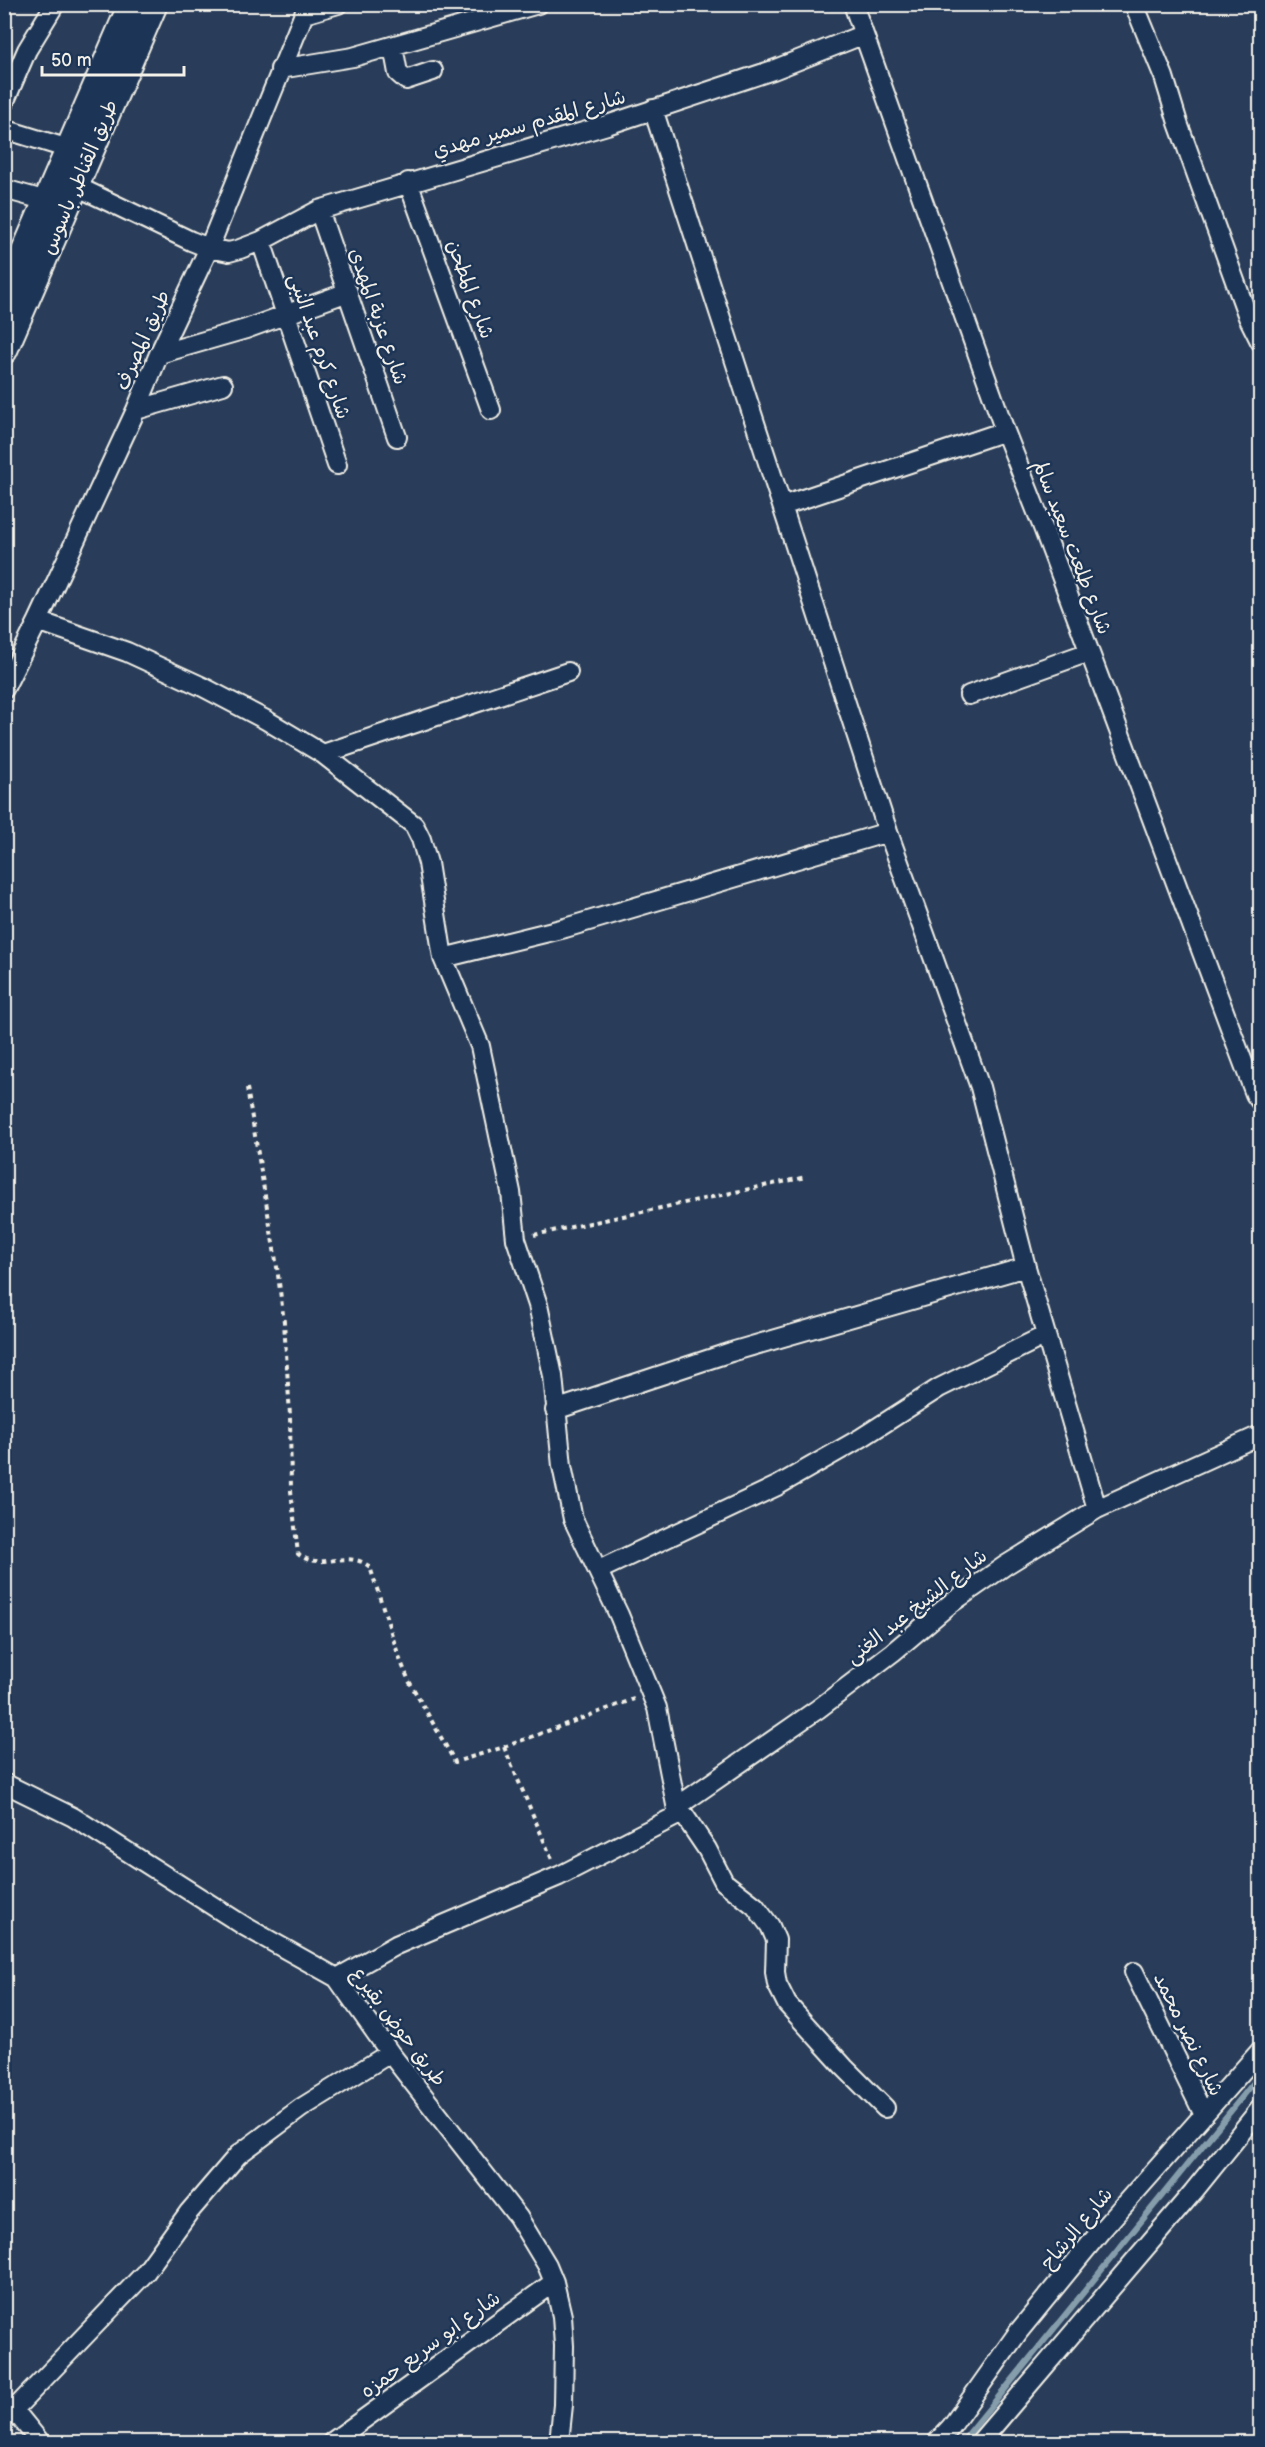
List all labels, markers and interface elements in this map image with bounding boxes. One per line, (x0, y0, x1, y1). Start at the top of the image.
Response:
scale bar (42, 39, 184, 77)
text: 50 m (51, 50, 92, 71)
street label: شارع المقدم سمير مهدي (430, 85, 629, 165)
street label: طريق القناطر, باسوس (36, 96, 123, 258)
street label: شارع المطحن (440, 236, 499, 343)
street label: شارع عزبة المهدى (342, 245, 413, 388)
street label: شارع كرم عبد النبى (280, 270, 355, 423)
street label: طريق المصرف (110, 287, 176, 394)
street label: شارع طلعت سعيد سالم (1026, 457, 1116, 639)
street label: شارع الشيخ عبد الغنى (841, 1544, 993, 1670)
street label: طريق حوض بقيرع (345, 1962, 451, 2092)
street label: شارع نصر محمد (1147, 1969, 1228, 2100)
street label: شارع الرشاح (1036, 2183, 1119, 2275)
street label: شارع ابو سريع حمزه (356, 2286, 506, 2405)

